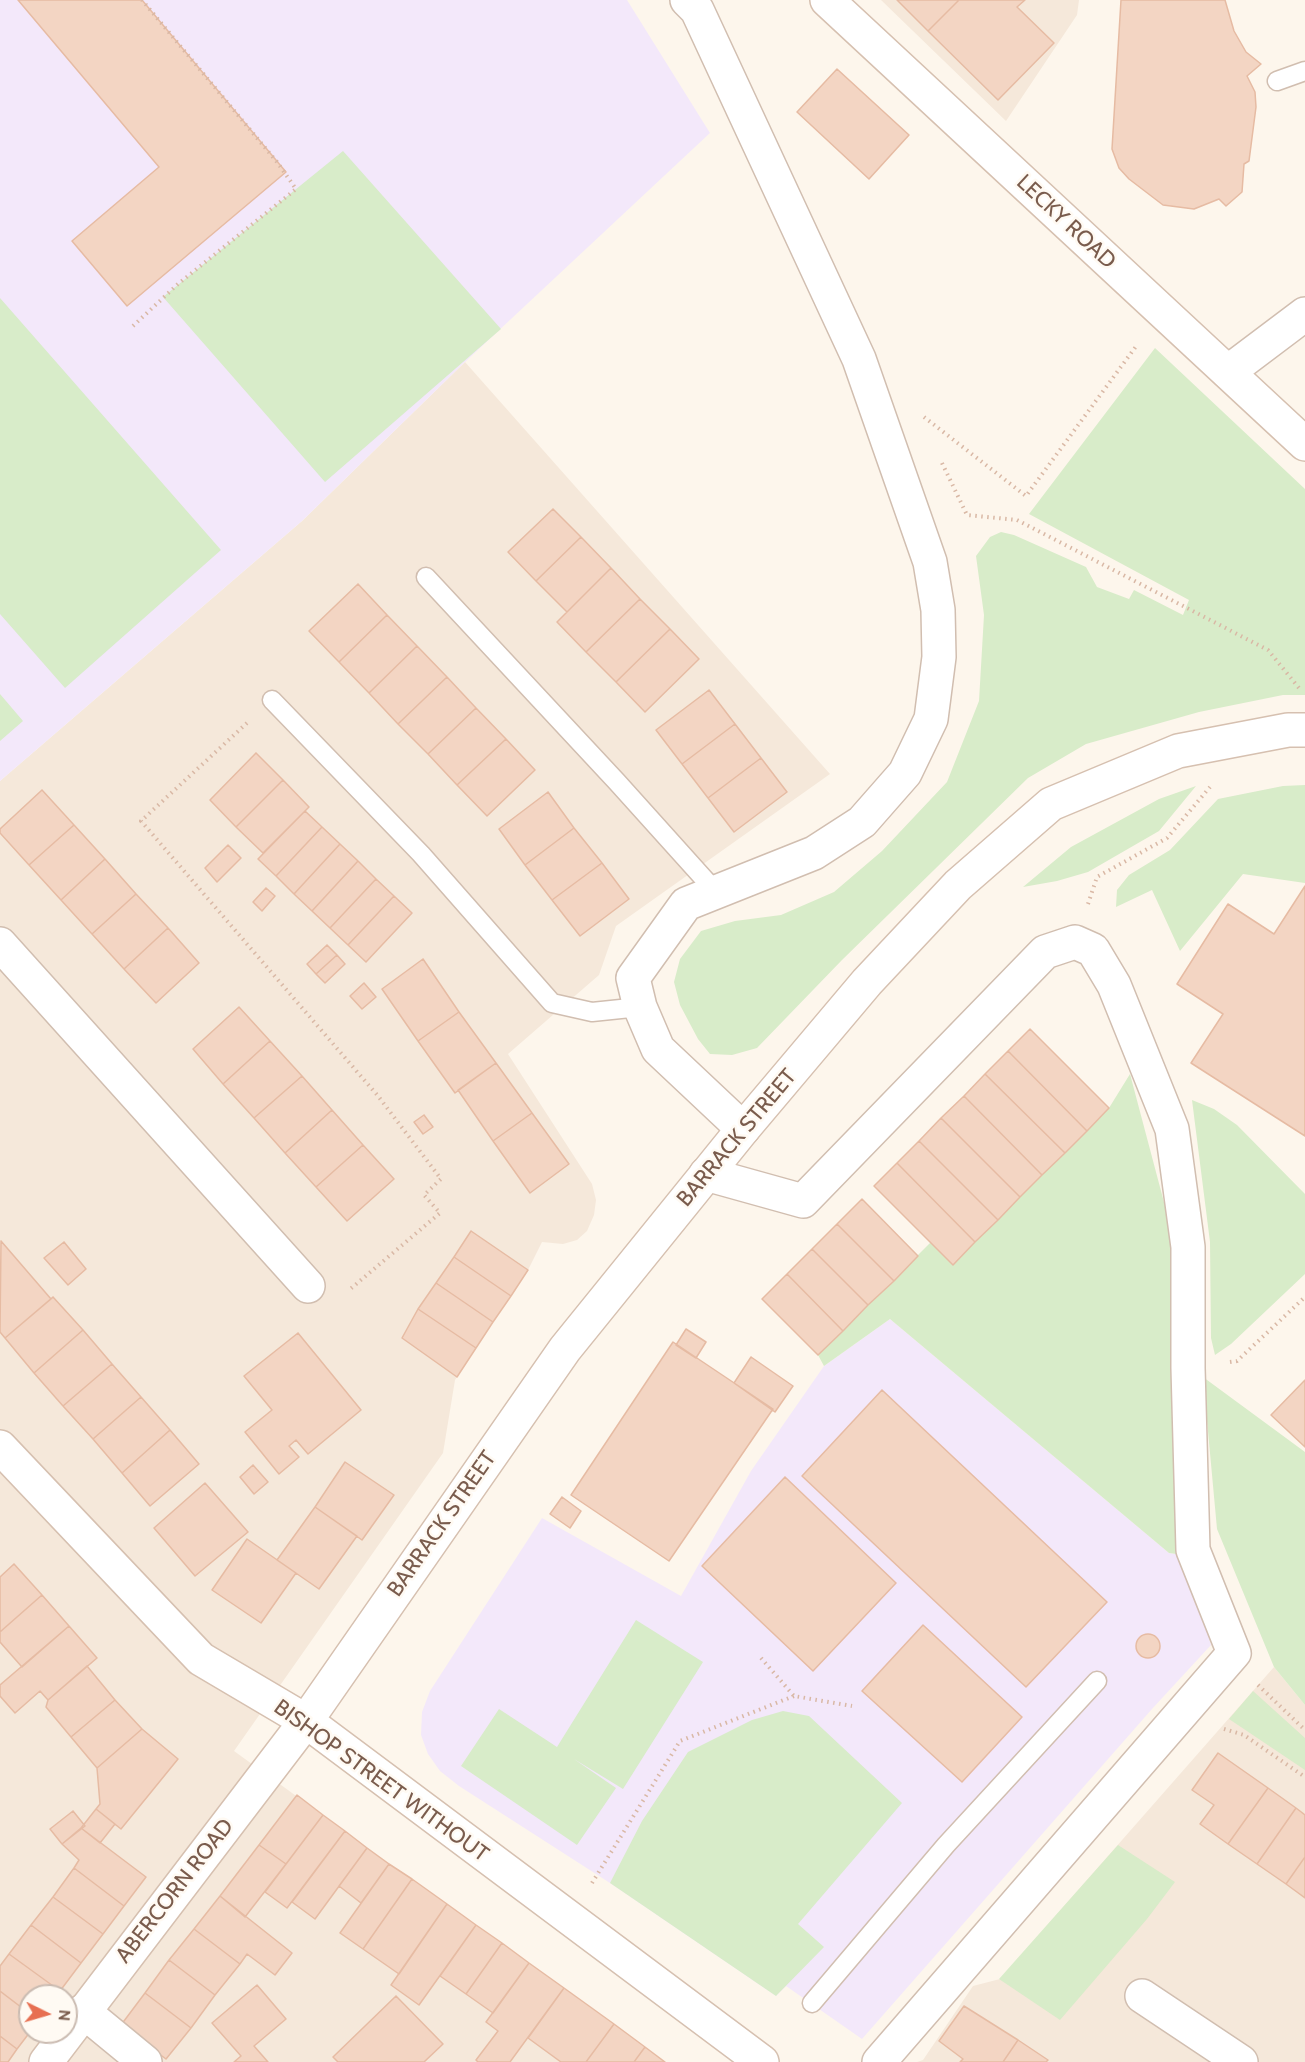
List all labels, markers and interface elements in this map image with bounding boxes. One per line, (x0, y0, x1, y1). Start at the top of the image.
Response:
street label: LECKY ROAD (1011, 169, 1121, 275)
street label: BARRACK STREET (672, 1064, 802, 1212)
street label: BARRACK STREET (382, 1446, 502, 1602)
street label: BISHOP STREET WITHOUT (269, 1694, 493, 1868)
street label: ABERCORN ROAD (111, 1814, 239, 1968)
north arrow (18, 1984, 78, 2044)
text: N (54, 2009, 74, 2022)

